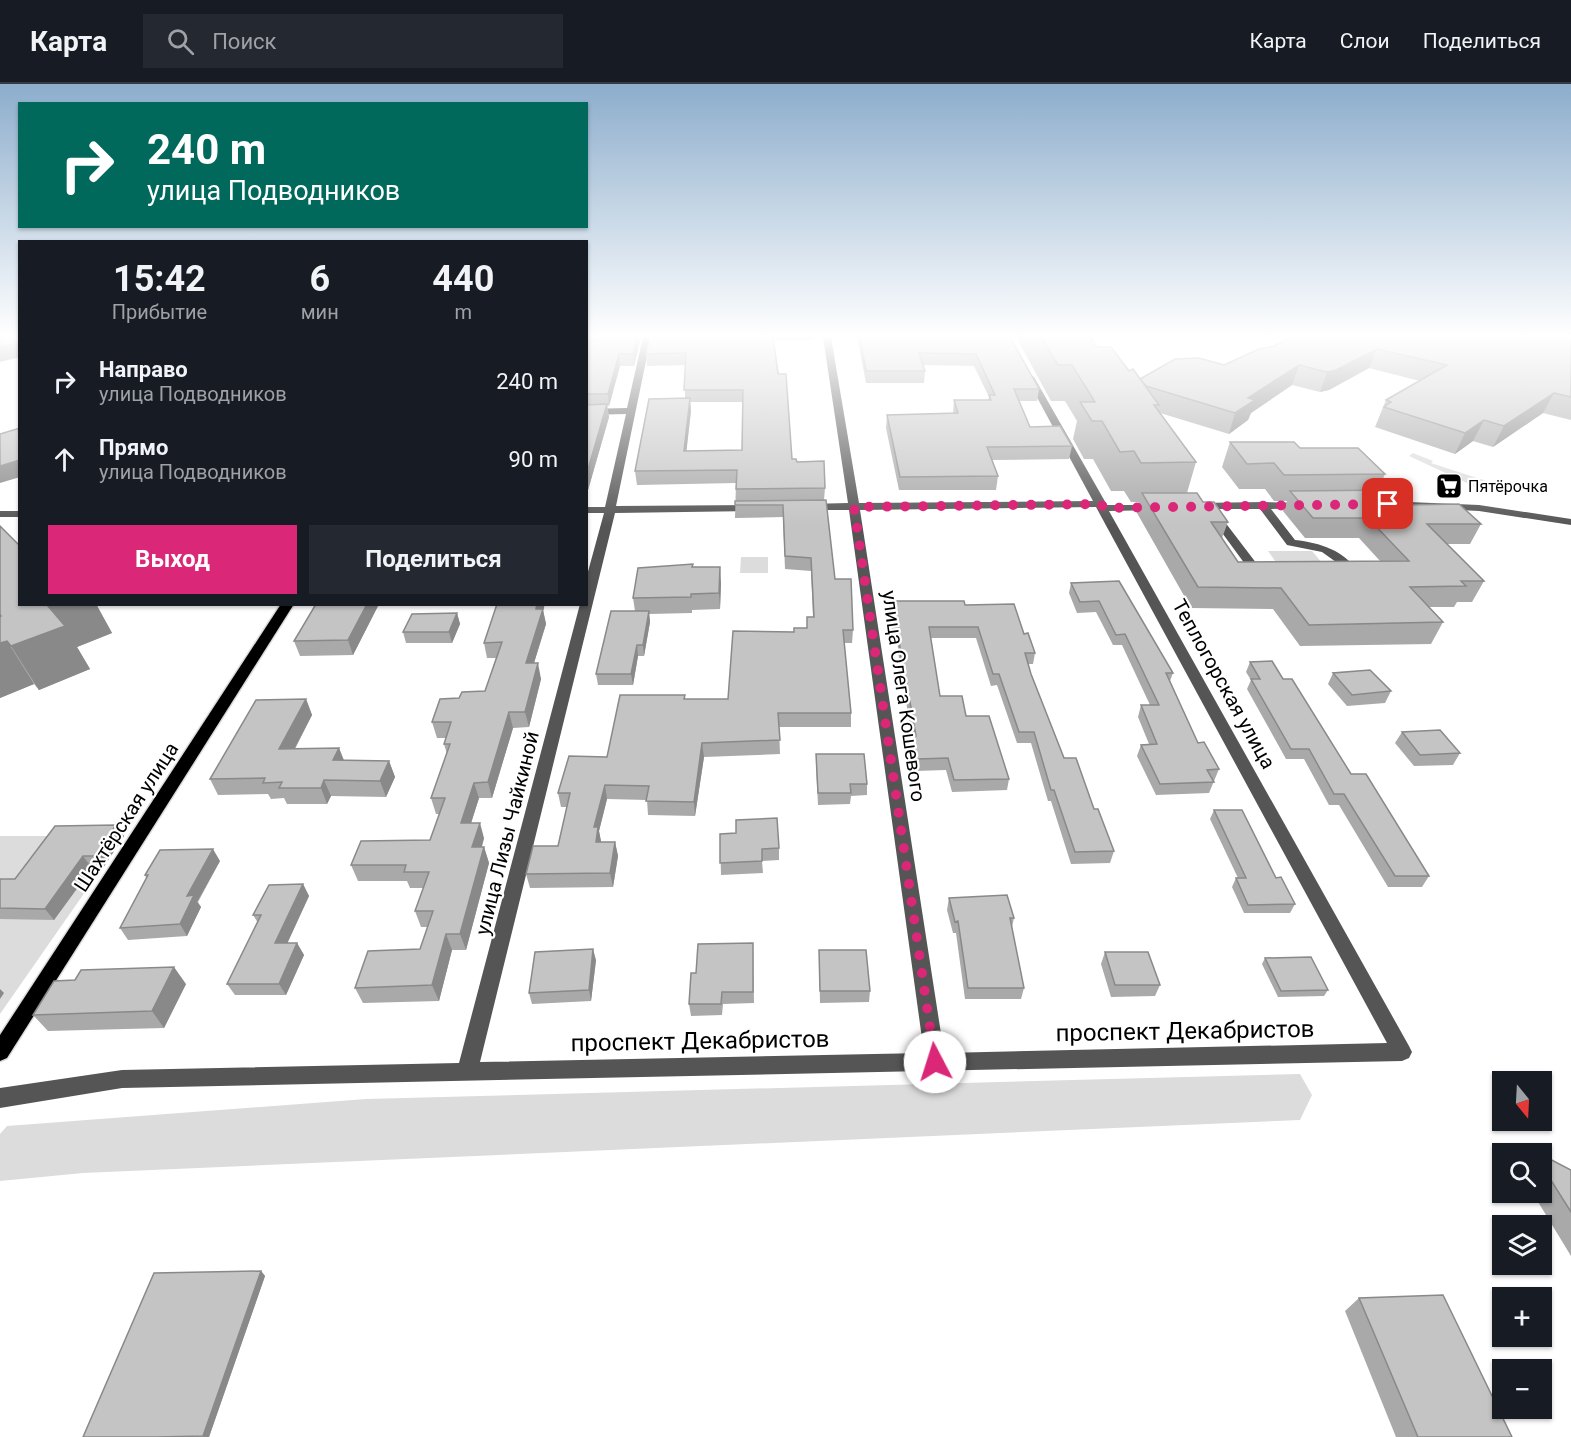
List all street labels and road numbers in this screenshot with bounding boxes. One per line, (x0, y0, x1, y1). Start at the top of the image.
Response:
street label: улица Олега Кошевого (877, 589, 931, 803)
street label: Теплогорская улица (1167, 595, 1281, 773)
street label: улица Лизы Чайкиной (470, 729, 544, 937)
street label: Шахтёрская улица (69, 738, 183, 896)
street label: проспект Декабристов (1055, 1015, 1315, 1047)
street label: проспект Декабристов (570, 1025, 830, 1057)

